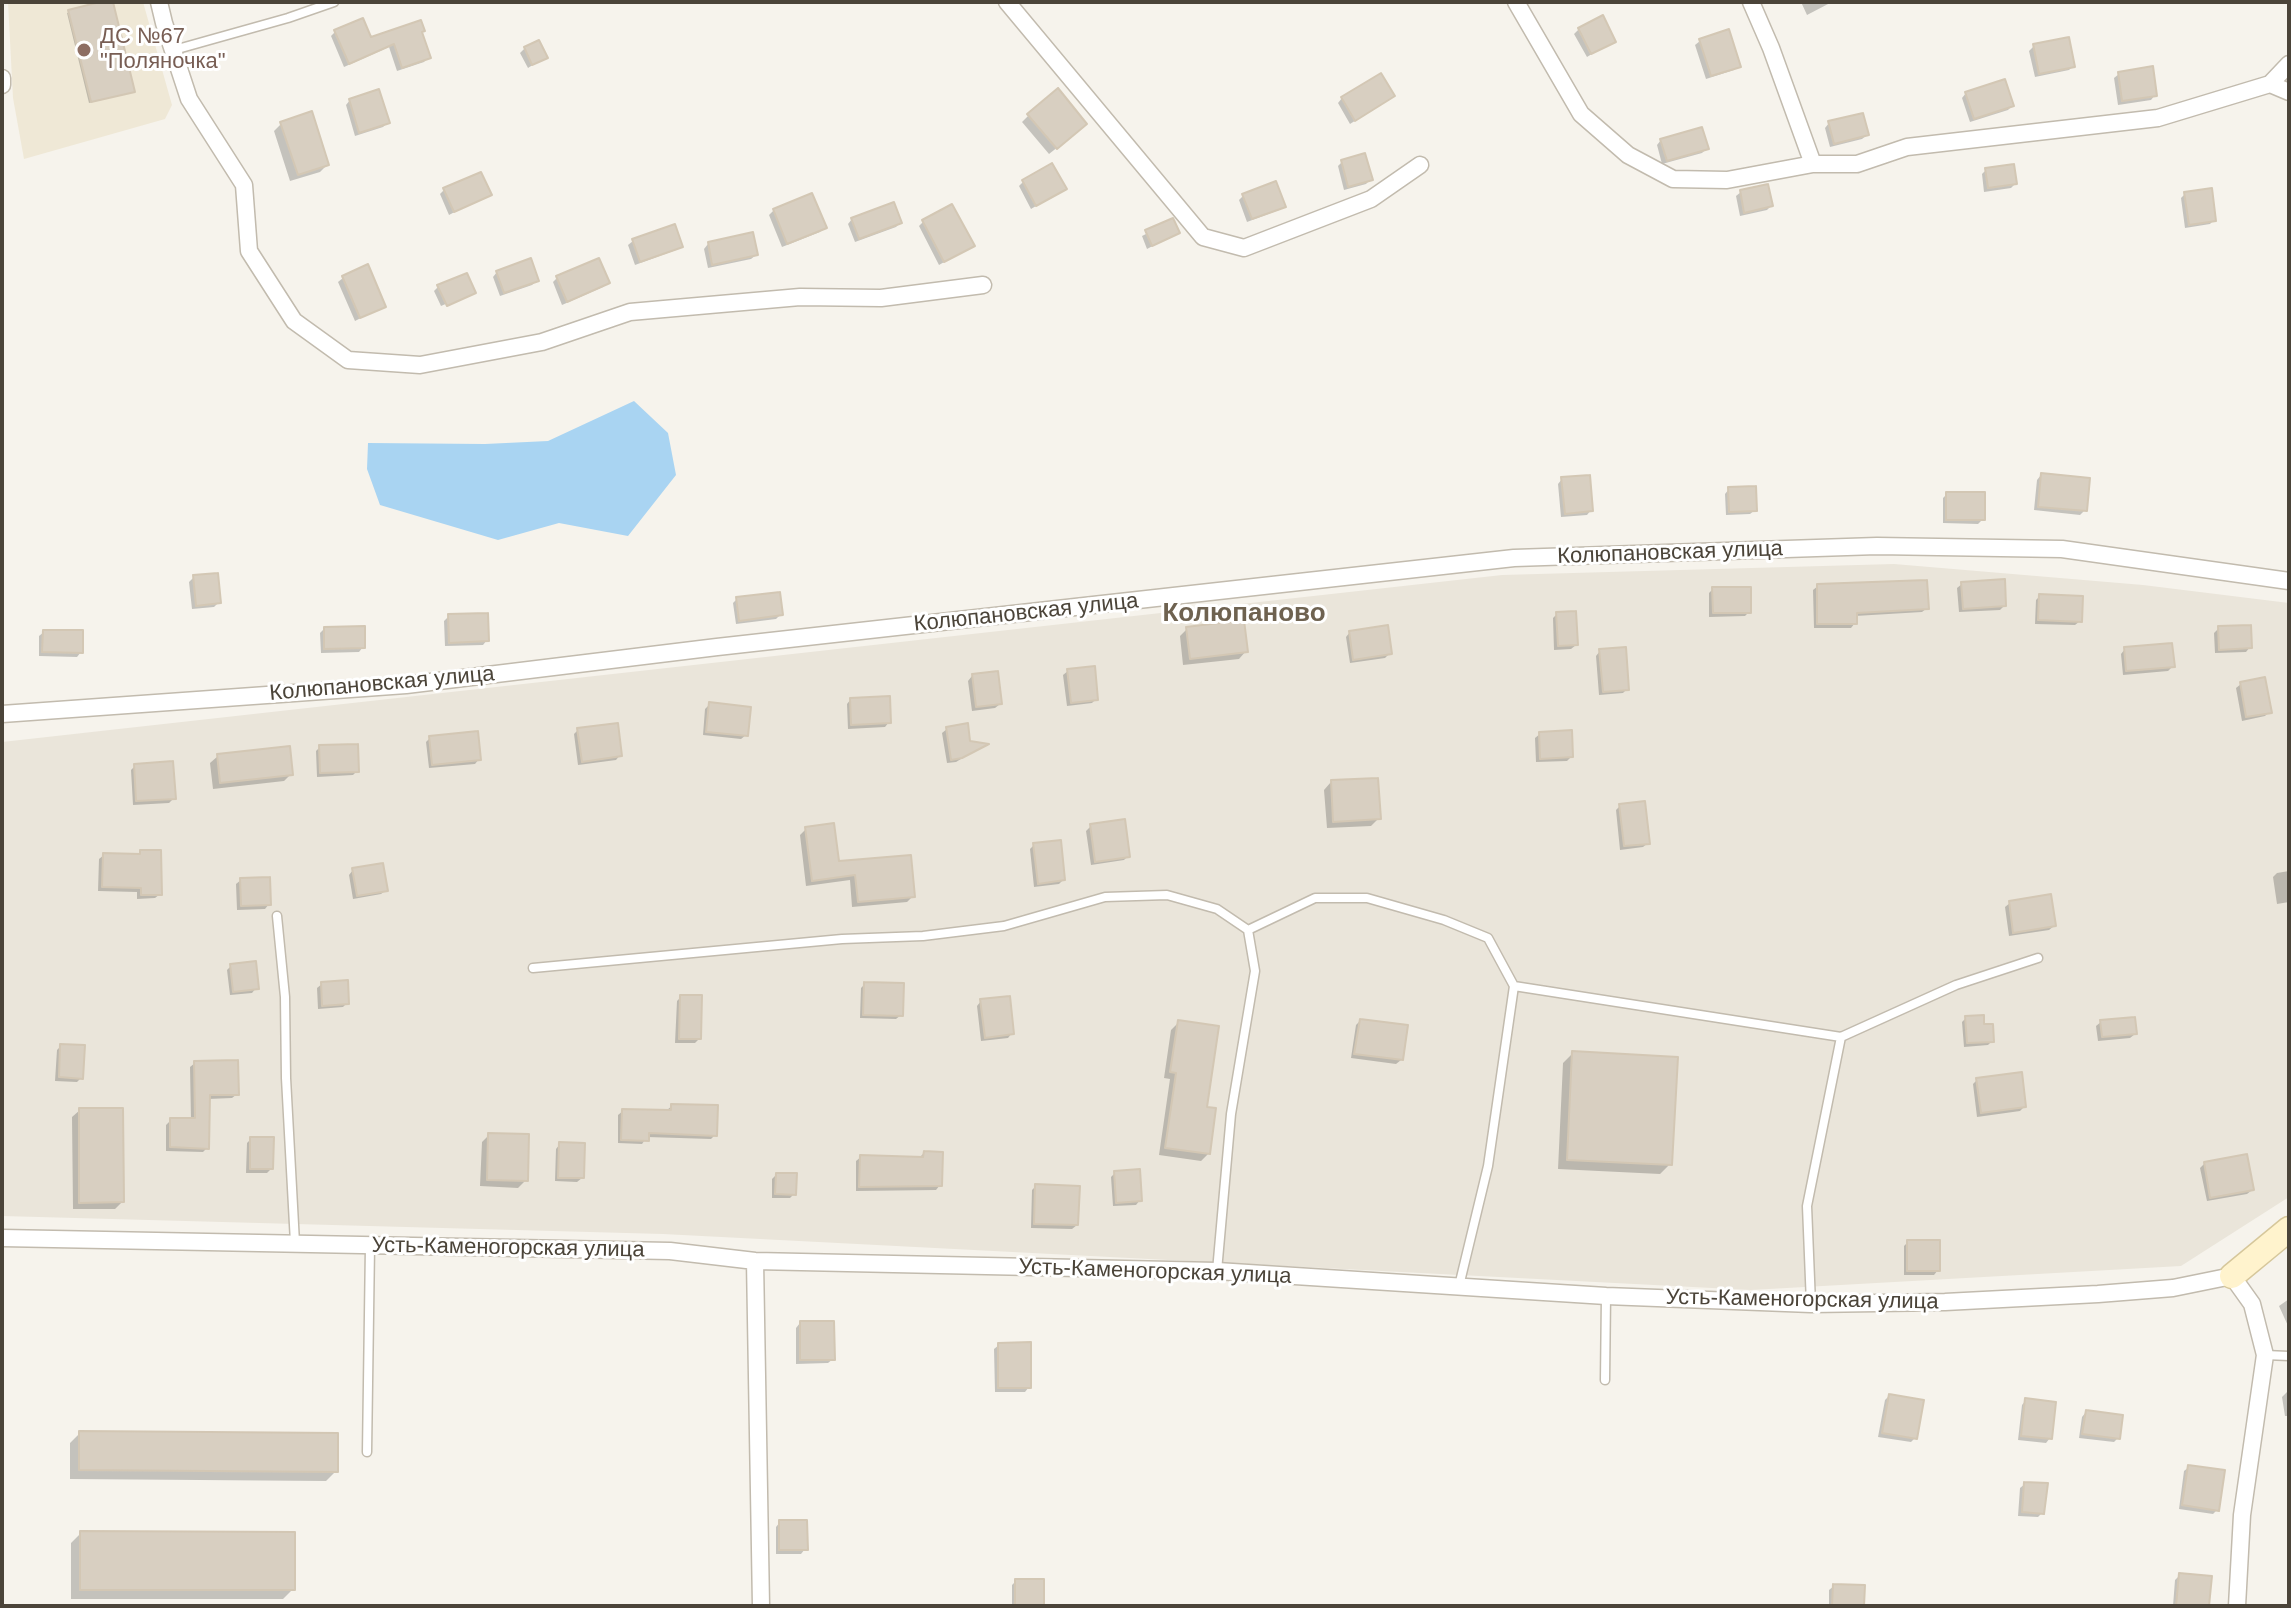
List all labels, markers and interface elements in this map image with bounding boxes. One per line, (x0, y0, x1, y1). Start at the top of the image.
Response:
place label: ДС №67 "Поляночка" (100, 24, 226, 76)
marker: ДС №67 "Поляночка" (75, 41, 93, 59)
street label: Колюпановская улица (1557, 536, 1783, 570)
street label: Колюпановская улица (912, 588, 1140, 638)
district label: Колюпаново (1162, 598, 1326, 630)
street label: Колюпановская улица (268, 661, 496, 707)
street label: Усть-Каменогорская улица (371, 1232, 645, 1264)
street label: Усть-Каменогорская улица (1018, 1254, 1292, 1290)
street label: Усть-Каменогорская улица (1665, 1284, 1939, 1316)

